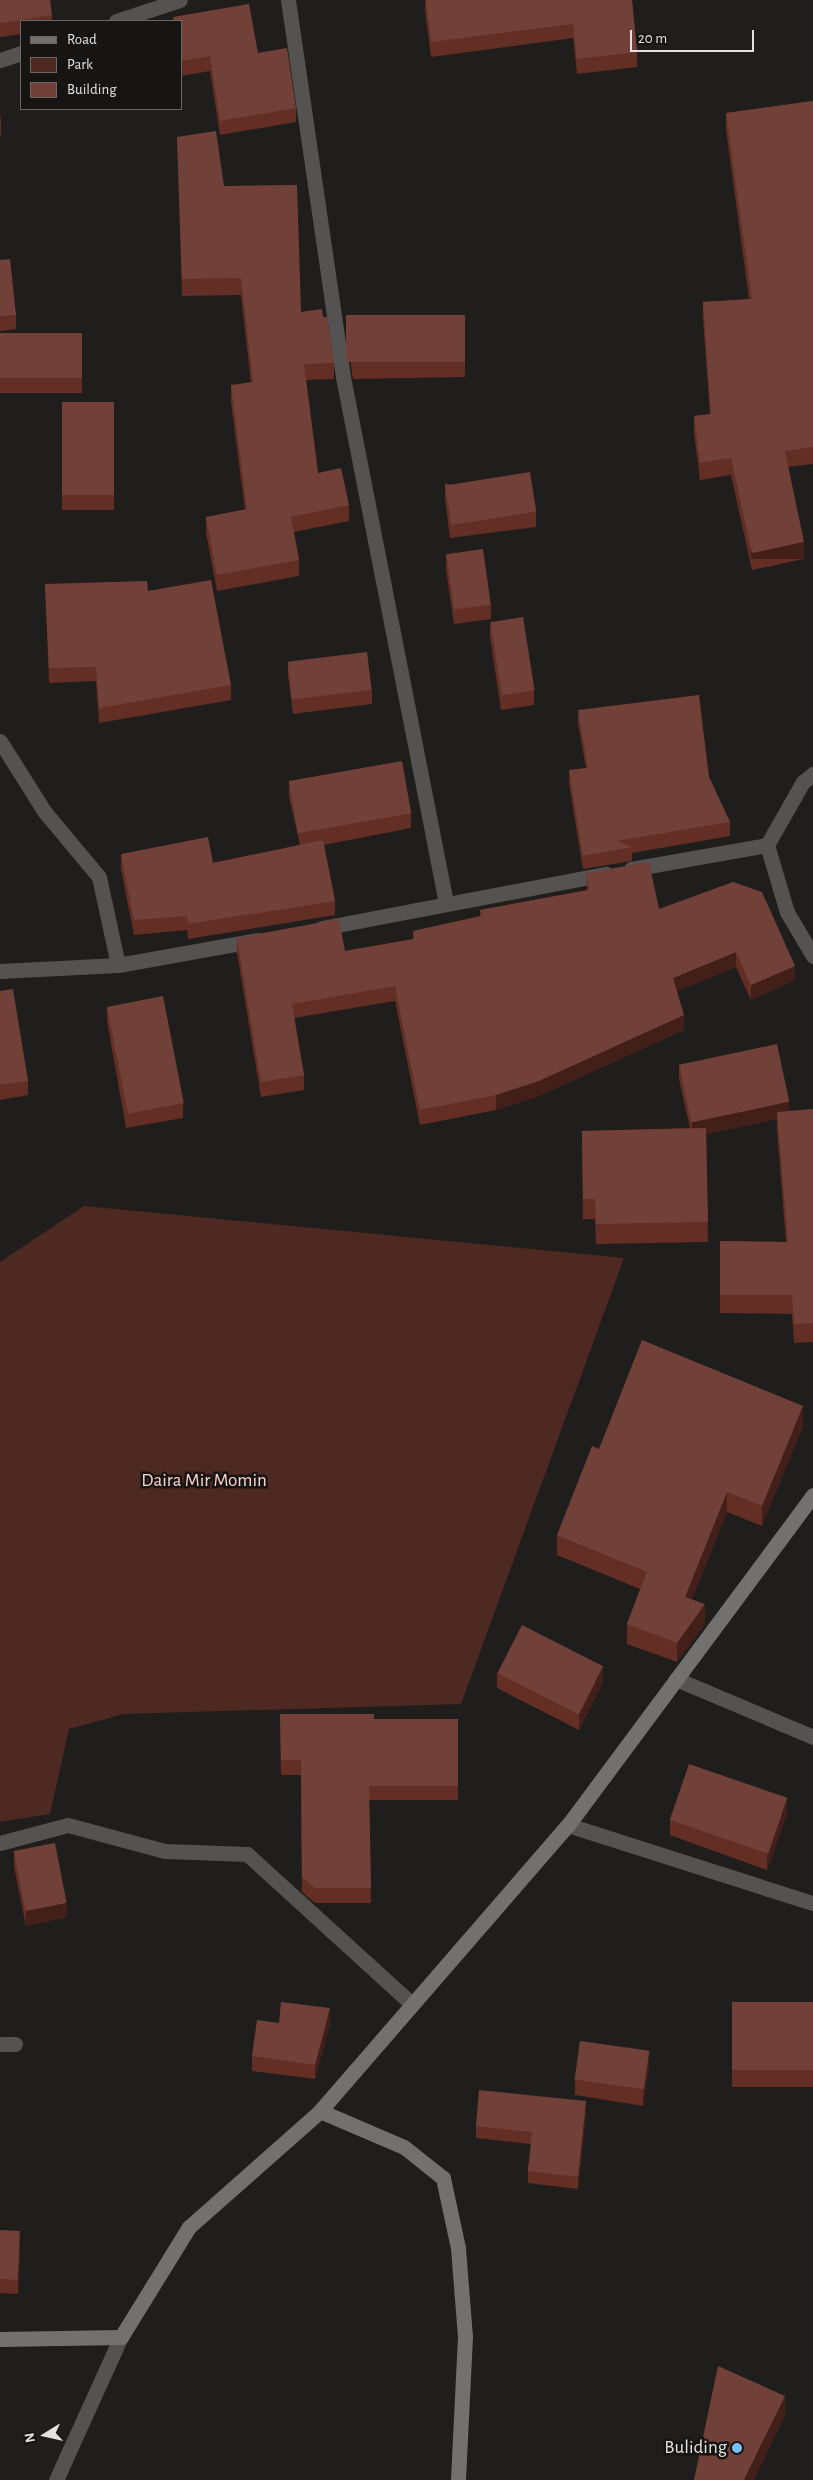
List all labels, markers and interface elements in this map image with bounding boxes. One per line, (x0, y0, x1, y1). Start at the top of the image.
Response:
legend (20, 20, 182, 110)
scale bar (633, 20, 757, 52)
text: 20 m (638, 31, 667, 46)
text: Road (67, 32, 97, 47)
text: Park (67, 57, 93, 72)
text: Building (67, 82, 117, 97)
park label: Daira Mir Momin (141, 1470, 267, 1492)
north arrow (20, 2410, 70, 2460)
text: N (22, 2432, 38, 2444)
place label: Buliding (664, 2437, 727, 2459)
marker: Buliding (731, 2442, 743, 2454)

